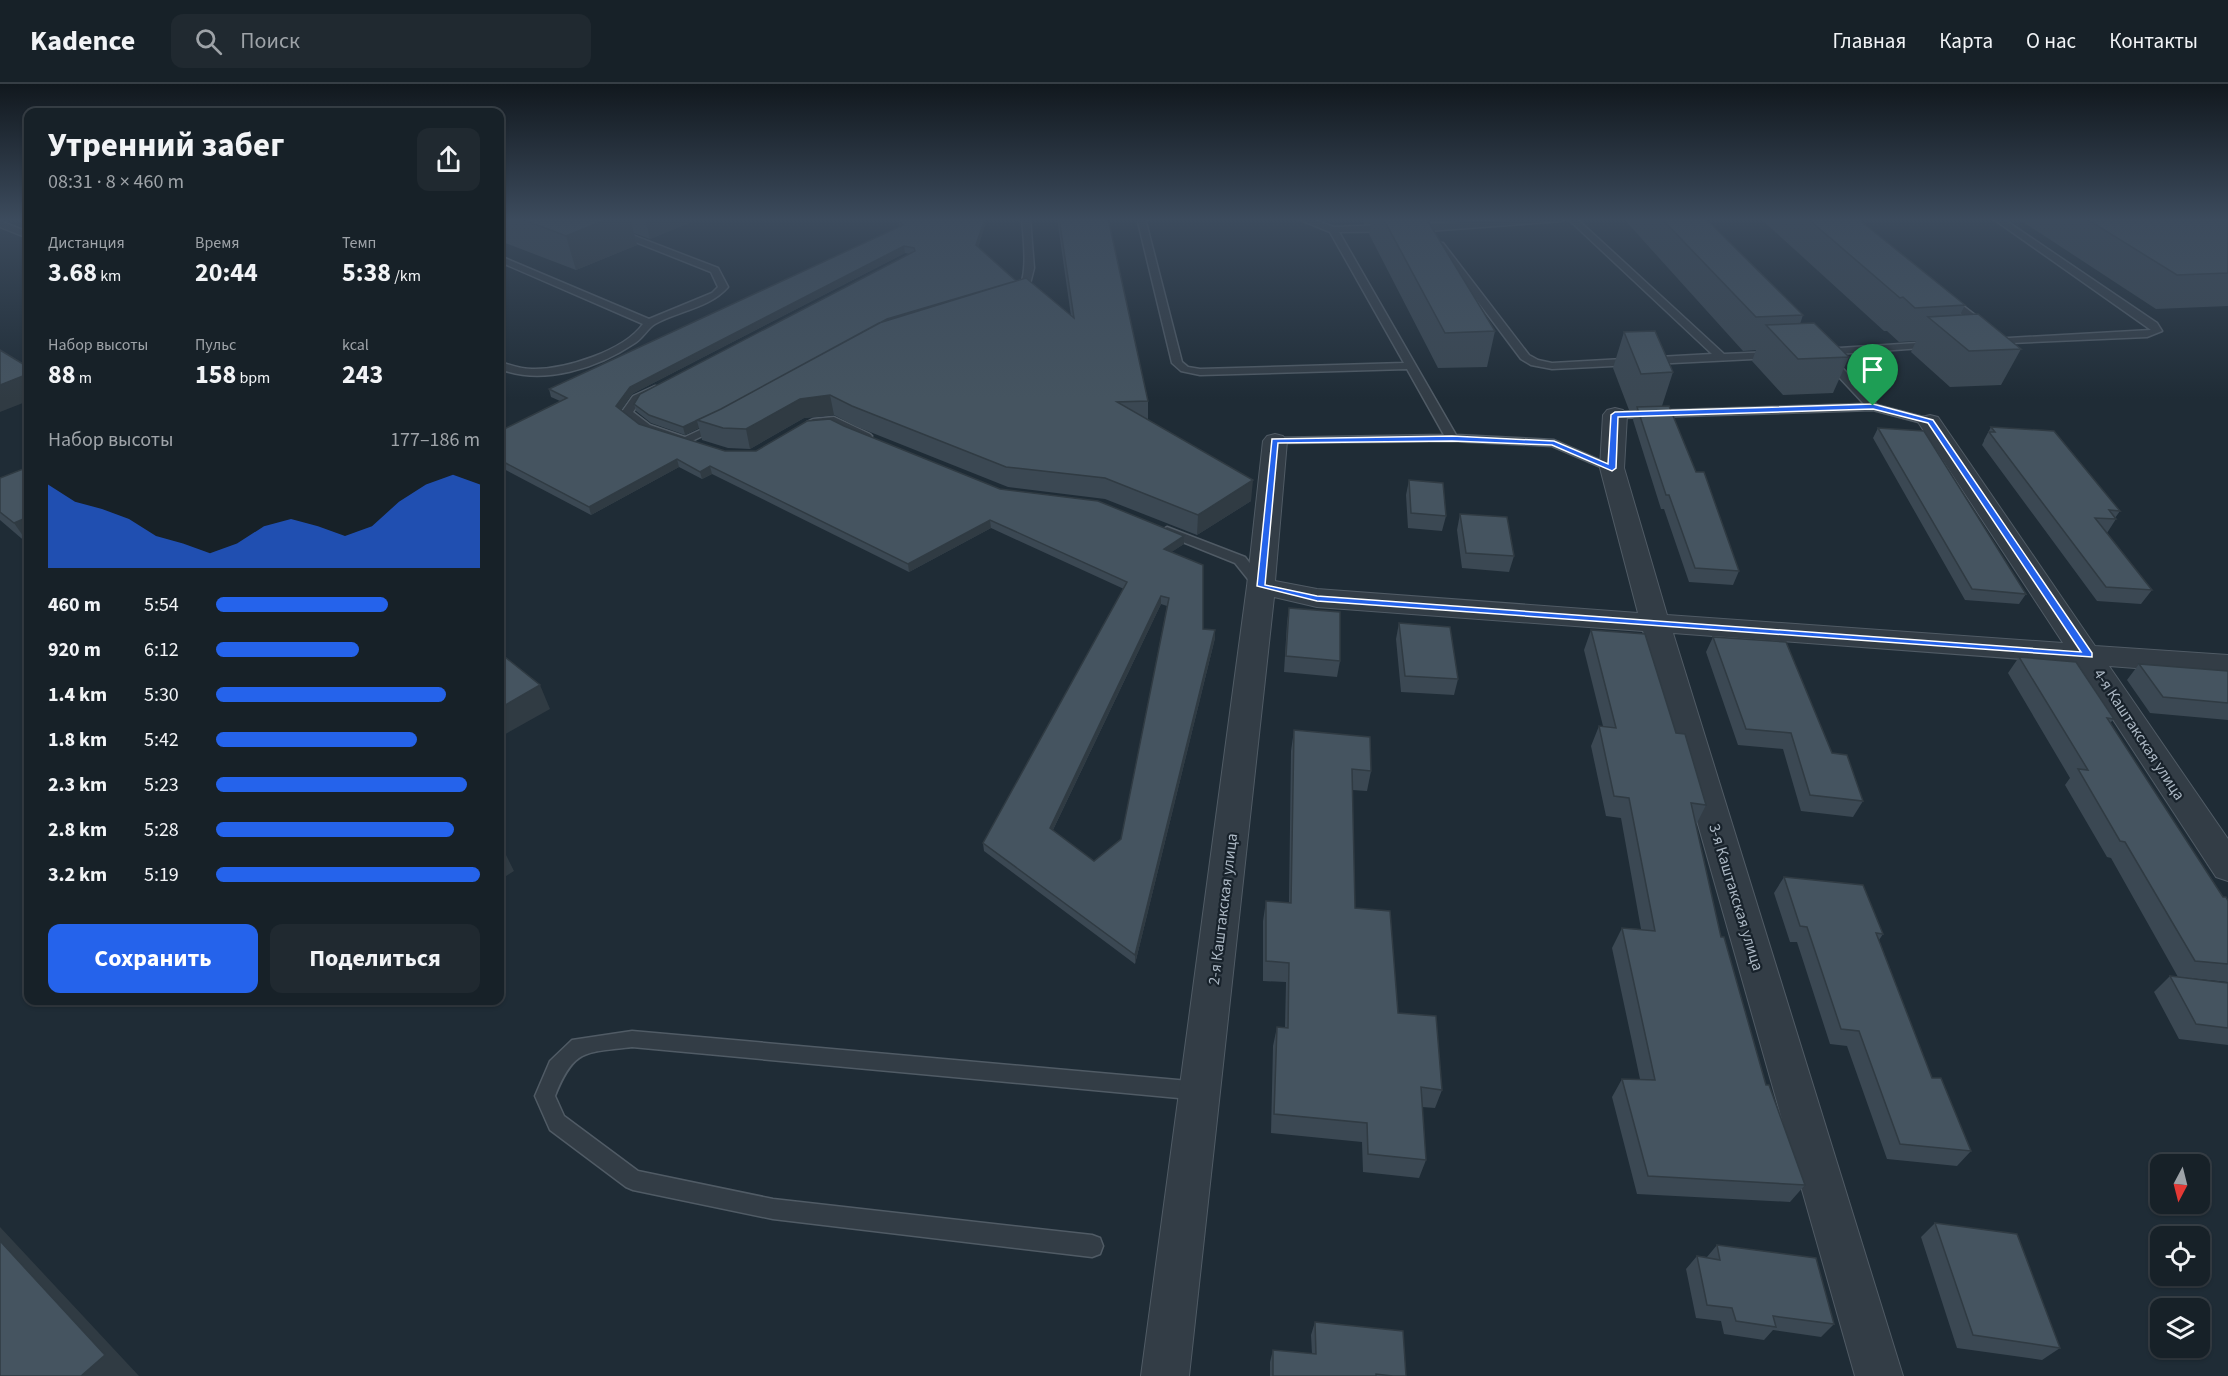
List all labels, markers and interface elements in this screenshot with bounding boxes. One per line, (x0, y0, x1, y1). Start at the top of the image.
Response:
search box (171, 14, 591, 68)
text: Kadence (30, 21, 135, 61)
icon: search (192, 25, 225, 58)
text: Поиск (240, 25, 300, 57)
text: Главная (1833, 26, 1906, 56)
text: Карта (1939, 26, 1993, 56)
text: О нас (2026, 26, 2076, 56)
text: Контакты (2109, 26, 2198, 56)
text: Утренний забег (48, 122, 284, 169)
button: share (417, 128, 480, 191)
text: 08:31 · 8 × 460 m (48, 168, 184, 196)
text: Дистанция (48, 232, 125, 254)
text: Время (195, 232, 240, 254)
text: Темп (342, 232, 376, 254)
text: 3.68 (48, 254, 97, 291)
text: 20:44 (195, 254, 258, 291)
text: 5:38 (342, 254, 391, 291)
text: km (97, 265, 121, 287)
text: /km (391, 265, 421, 287)
text: Набор высоты (48, 334, 148, 356)
text: Пульс (195, 334, 236, 356)
text: kcal (342, 334, 369, 356)
pin (1847, 344, 1898, 406)
icon: arrive (1856, 353, 1889, 386)
text: 88 (48, 356, 75, 393)
text: 158 (195, 356, 236, 393)
text: 243 (342, 356, 383, 393)
text: m (75, 367, 92, 389)
text: bpm (236, 367, 270, 389)
text: Набор высоты (48, 426, 173, 454)
text: 177–186 m (390, 426, 480, 454)
text: 460 m (48, 591, 101, 619)
text: 5:54 (144, 591, 179, 619)
text: 920 m (48, 636, 101, 664)
text: 6:12 (144, 636, 179, 664)
street label: 4-я Каштакская улица (2088, 665, 2190, 805)
text: 1.4 km (48, 681, 107, 709)
text: 5:30 (144, 681, 179, 709)
text: 1.8 km (48, 726, 107, 754)
text: 5:42 (144, 726, 179, 754)
text: 2.3 km (48, 771, 107, 799)
text: 5:23 (144, 771, 179, 799)
text: 2.8 km (48, 816, 107, 844)
text: 5:28 (144, 816, 179, 844)
street label: 3-я Каштакская улица (1703, 821, 1769, 974)
street label: 2-я Каштакская улица (1203, 832, 1243, 986)
text: 3.2 km (48, 861, 107, 889)
text: 5:19 (144, 861, 179, 889)
button: Сохранить (48, 924, 258, 993)
button: Поделиться (270, 924, 480, 993)
north arrow (2150, 1154, 2210, 1214)
map controls (2150, 1154, 2210, 1358)
button: locate (2150, 1226, 2210, 1286)
button: layers (2150, 1298, 2210, 1358)

